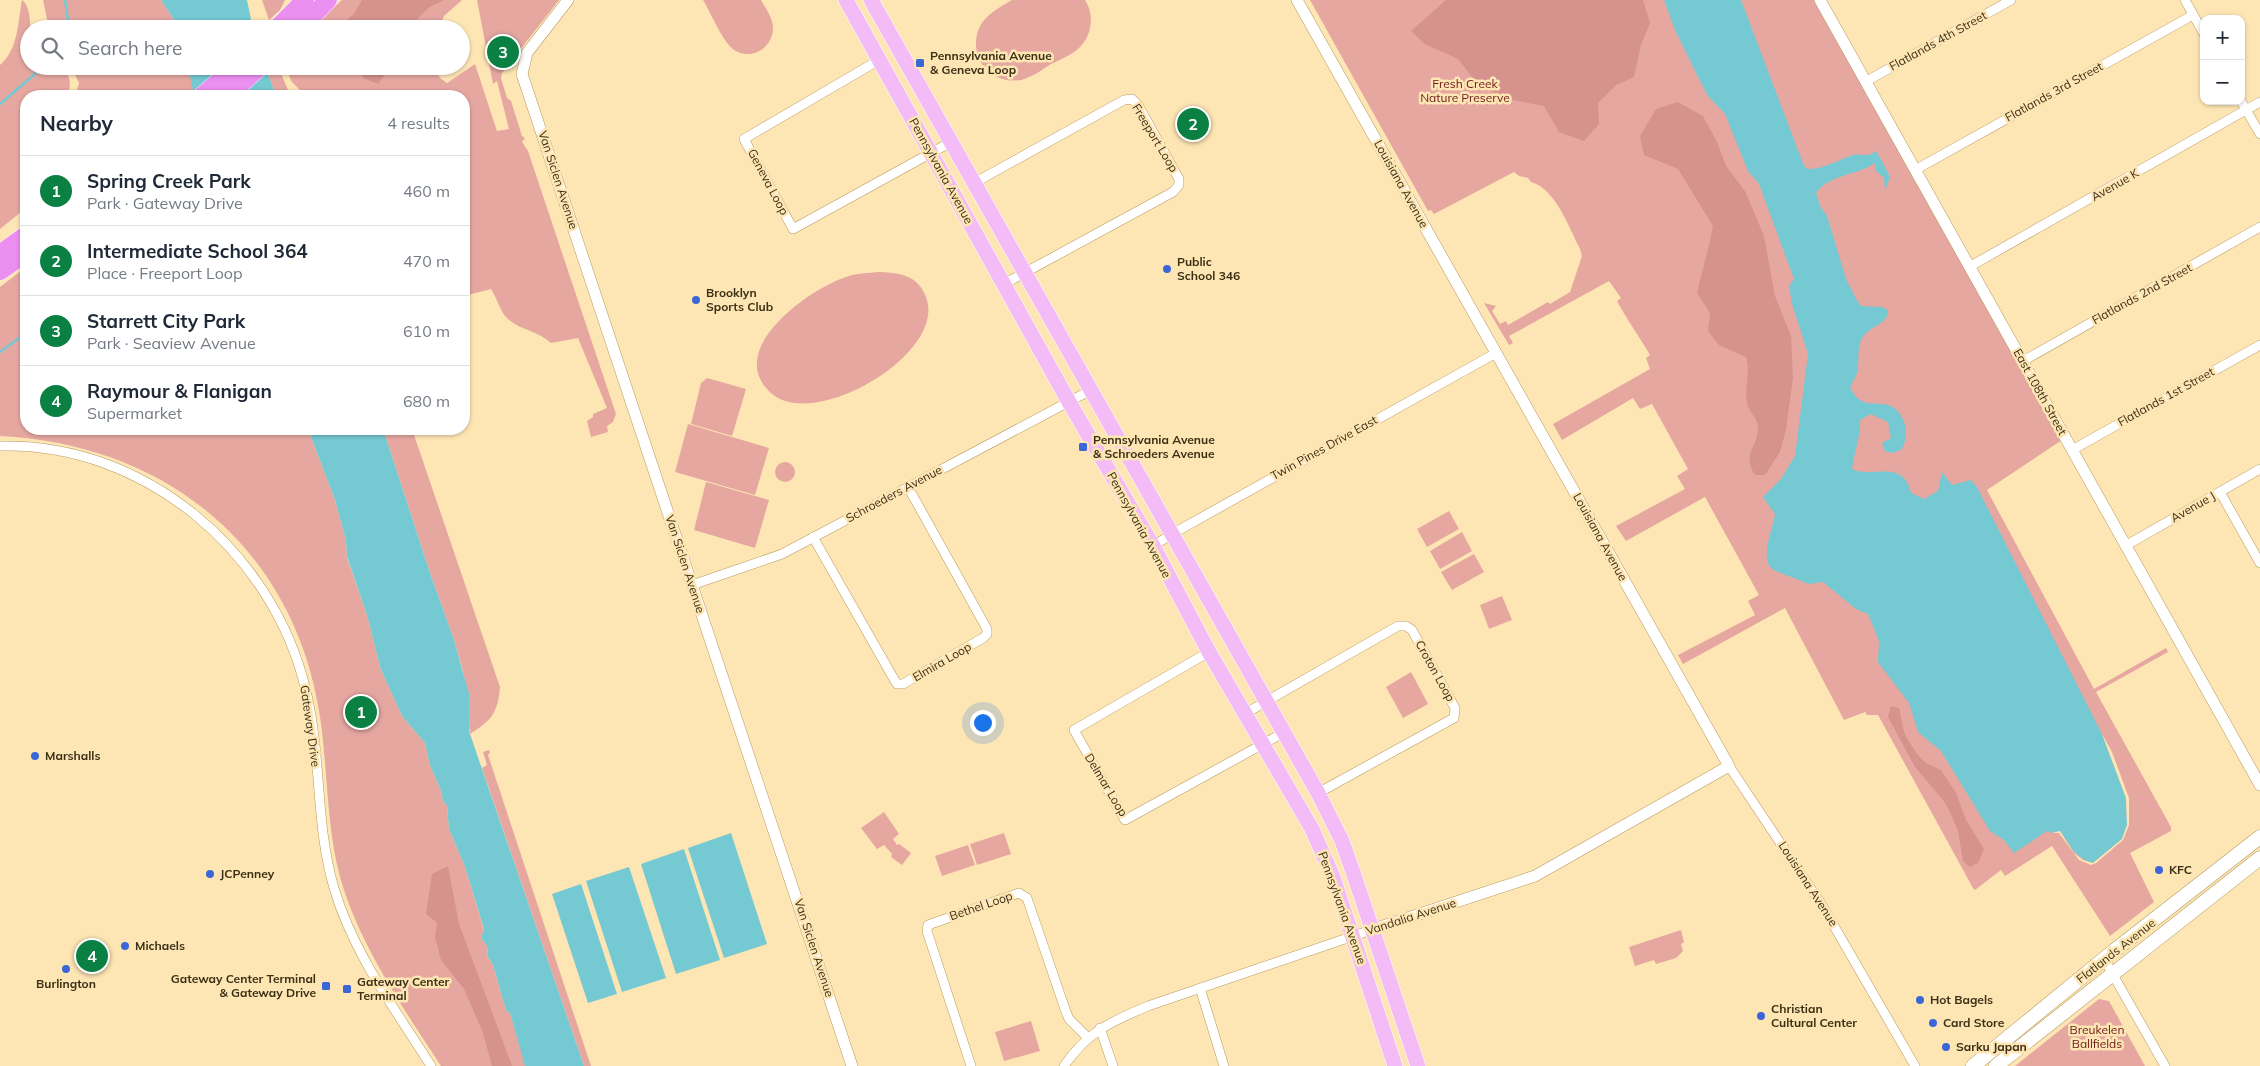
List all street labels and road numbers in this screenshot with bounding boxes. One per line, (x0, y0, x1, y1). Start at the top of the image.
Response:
street label: Flatlands 4th Street (1886, 8, 1989, 74)
street label: Flatlands 3rd Street (2002, 58, 2105, 125)
street label: Freeport Loop (1129, 101, 1182, 175)
street label: Pennsylvania Avenue (906, 115, 977, 226)
street label: Van Siclen Avenue (535, 129, 581, 231)
street label: Louisiana Avenue (1371, 137, 1432, 230)
street label: Geneva Loop (745, 146, 792, 217)
street label: Avenue K (2088, 165, 2142, 204)
street label: Flatlands 2nd Street (2089, 260, 2194, 327)
street label: East 108th Street (2010, 346, 2070, 438)
street label: Flatlands 1st Street (2115, 364, 2217, 429)
street label: Twin Pines Drive East (1268, 412, 1380, 483)
street label: Schroeders Avenue (843, 462, 945, 525)
street label: Pennsylvania Avenue (1104, 469, 1175, 580)
street label: Avenue J (2168, 488, 2218, 525)
street label: Louisiana Avenue (1570, 490, 1631, 583)
street label: Van Siclen Avenue (662, 513, 708, 615)
street label: Croton Loop (1412, 637, 1458, 704)
street label: Elmira Loop (910, 639, 974, 684)
street label: Gateway Drive (297, 684, 324, 768)
street label: Delmar Loop (1082, 750, 1131, 819)
street label: Louisiana Avenue (1775, 838, 1841, 929)
street label: Pennsylvania Avenue (1315, 850, 1370, 966)
street label: Bethel Loop (947, 888, 1014, 923)
street label: Vandalia Avenue (1364, 895, 1458, 938)
street label: Van Siclen Avenue (791, 897, 837, 999)
street label: Flatlands Avenue (2073, 915, 2158, 986)

